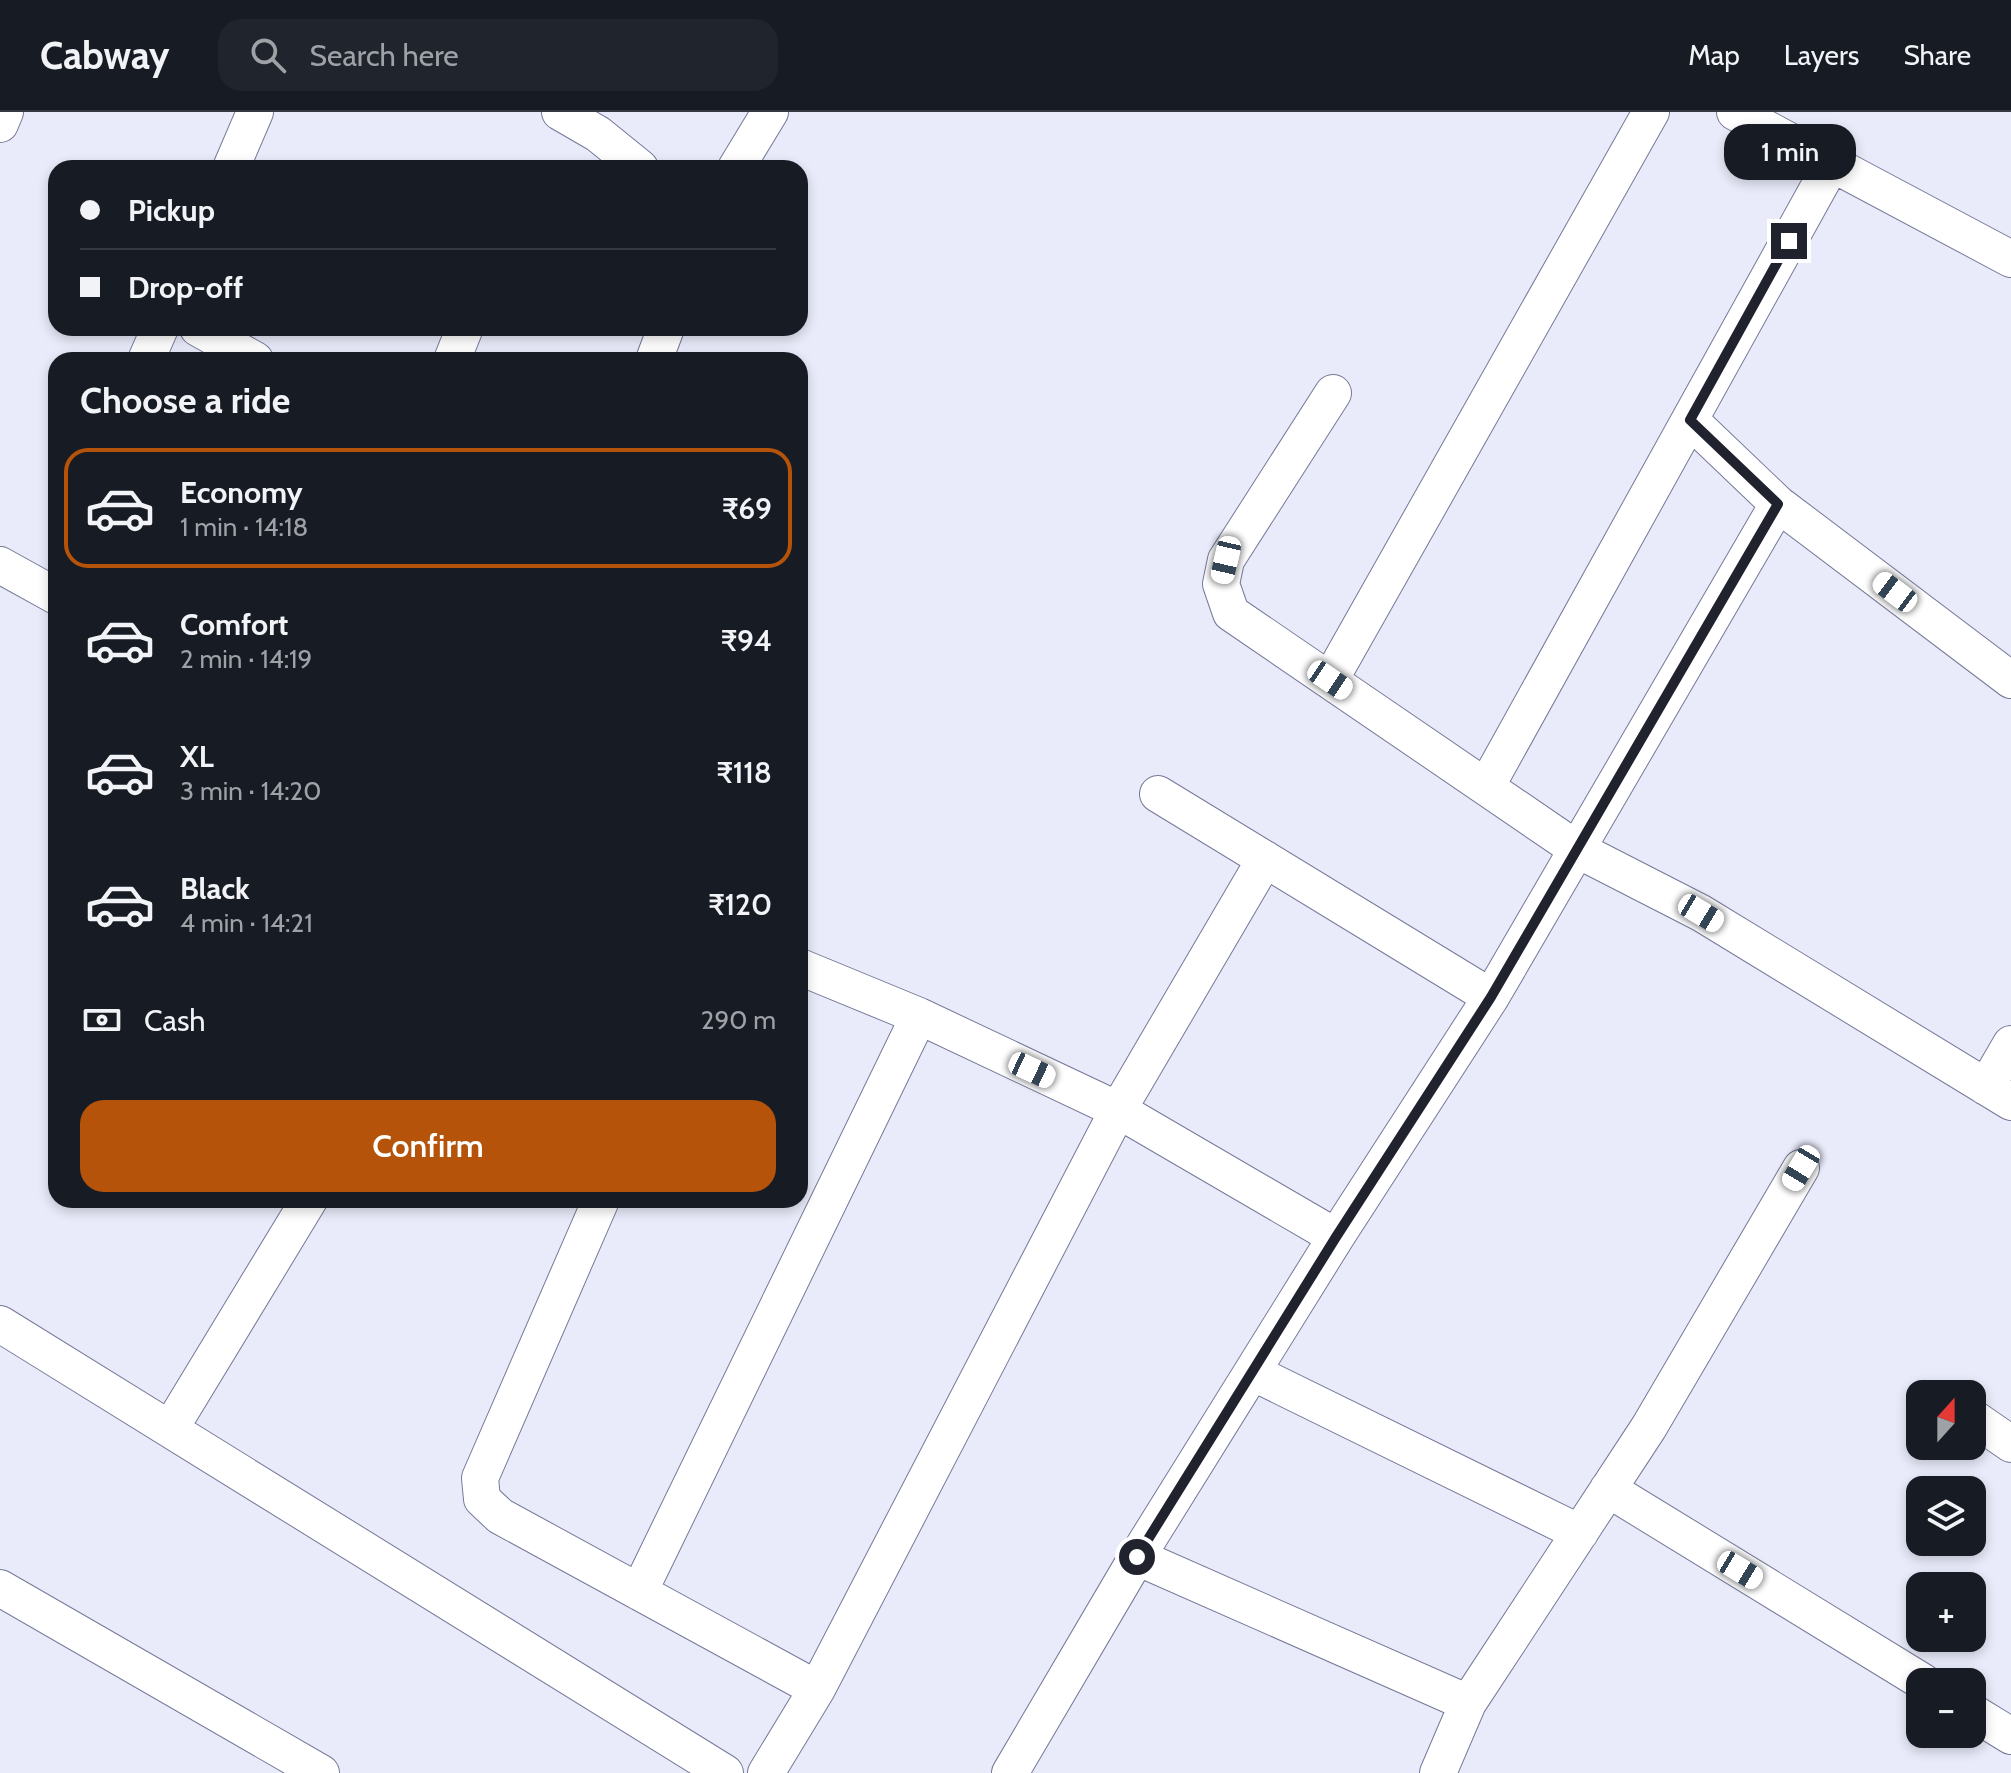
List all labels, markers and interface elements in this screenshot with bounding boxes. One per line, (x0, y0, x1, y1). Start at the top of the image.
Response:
search box (218, 19, 778, 91)
text: Cabway (40, 32, 170, 79)
icon: search (246, 33, 290, 77)
text: Search here (310, 37, 459, 74)
text: Map (1688, 38, 1740, 72)
text: Layers (1784, 38, 1859, 72)
text: Share (1903, 38, 1971, 72)
callout: 1 min (1723, 125, 1855, 181)
text: 1 min (1761, 136, 1819, 168)
text: Pickup (128, 192, 215, 229)
route end (1771, 223, 1807, 259)
text: Drop-off (128, 269, 243, 306)
text: Choose a ride (80, 378, 290, 422)
icon: car (84, 472, 156, 544)
text: Economy (180, 474, 303, 511)
text: ₹69 (722, 490, 772, 527)
text: 1 min · 14:18 (180, 511, 308, 543)
car (1209, 534, 1243, 586)
car (1869, 568, 1921, 616)
icon: car (84, 604, 156, 676)
text: Comfort (180, 606, 288, 643)
text: ₹94 (721, 622, 772, 659)
text: 2 min · 14:19 (180, 643, 312, 675)
car (1303, 657, 1357, 703)
icon: car (84, 736, 156, 808)
text: XL (180, 738, 214, 775)
text: ₹118 (716, 754, 772, 791)
text: 3 min · 14:20 (180, 775, 321, 807)
icon: car (84, 868, 156, 940)
text: Black (180, 870, 250, 907)
text: ₹120 (708, 886, 772, 923)
car (1674, 890, 1728, 936)
text: 4 min · 14:21 (180, 907, 313, 939)
icon: cash (80, 998, 124, 1042)
text: Cash (144, 1002, 206, 1039)
text: 290 m (701, 1004, 776, 1036)
car (1005, 1049, 1059, 1091)
button: Confirm (80, 1100, 776, 1192)
car (1778, 1141, 1824, 1195)
north arrow (1906, 1380, 1986, 1460)
map controls (1906, 1380, 1986, 1748)
button: layers (1906, 1476, 1986, 1556)
route start (1119, 1539, 1155, 1575)
car (1713, 1547, 1767, 1593)
button: + (1906, 1572, 1986, 1652)
button: − (1906, 1668, 1986, 1748)

